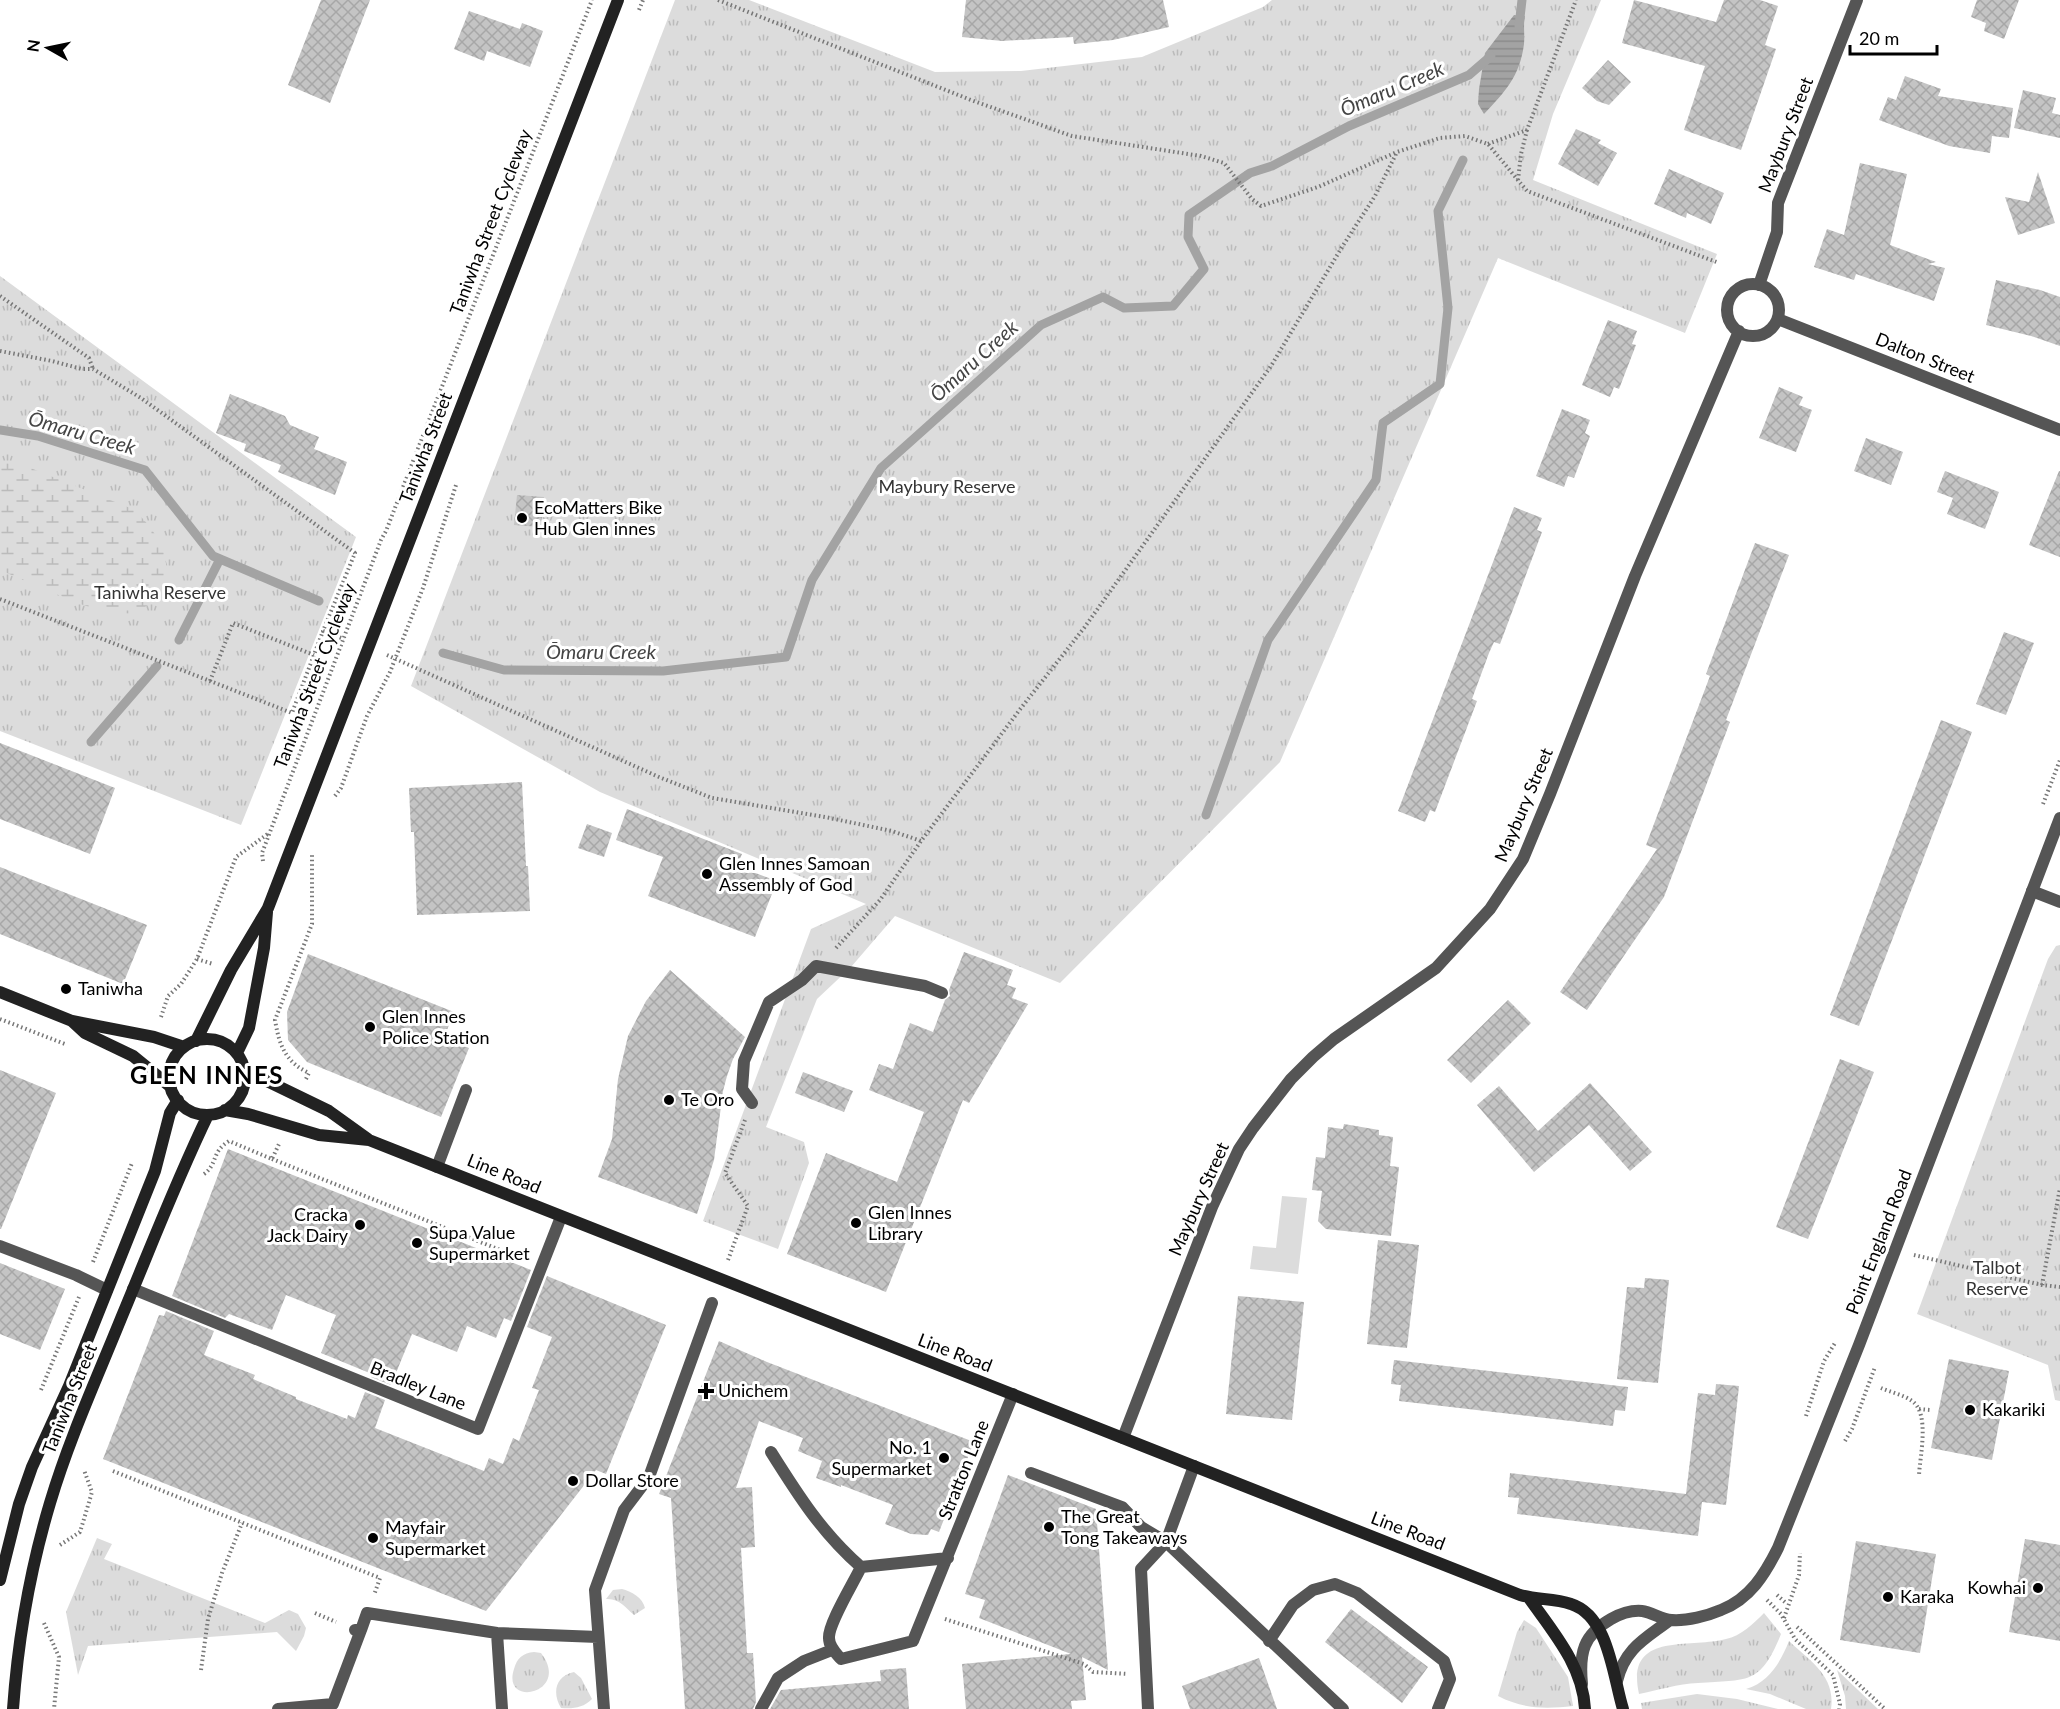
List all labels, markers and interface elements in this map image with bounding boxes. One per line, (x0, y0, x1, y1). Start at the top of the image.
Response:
north arrow (18, 18, 78, 78)
scale bar (1850, 18, 1937, 56)
text: 20 m (1859, 27, 1899, 49)
text: N (22, 38, 43, 53)
water label: Ōmaru Creek (1336, 55, 1448, 121)
street label: Maybury Street (1753, 73, 1817, 196)
street label: Taniwha Street Cycleway (445, 125, 536, 317)
water label: Ōmaru Creek (924, 314, 1023, 406)
street label: Dalton Street (1872, 327, 1979, 387)
street label: Taniwha Street (394, 389, 456, 506)
water label: Ōmaru Creek (26, 405, 139, 459)
park label: Maybury Reserve (878, 475, 1016, 497)
place label: EcoMatters Bike Hub Glen innes (534, 496, 662, 539)
marker: EcoMatters Bike Hub Glen innes (515, 511, 529, 525)
street label: Taniwha Street Cycleway (269, 579, 360, 771)
park label: Taniwha Reserve (94, 581, 226, 603)
water label: Ōmaru Creek (546, 639, 657, 663)
street label: Maybury Street (1489, 744, 1557, 865)
place label: Glen Innes Samoan Assembly of God (719, 852, 870, 895)
marker: Glen Innes Samoan Assembly of God (700, 867, 714, 881)
place label: Taniwha (78, 977, 143, 999)
marker: Taniwha (59, 982, 73, 996)
place label: Glen Innes Police Station (382, 1005, 490, 1048)
marker: Glen Innes Police Station (363, 1020, 377, 1034)
district label: GLEN INNES (130, 1060, 284, 1089)
place label: Te Oro (681, 1088, 734, 1110)
marker: Te Oro (662, 1093, 676, 1107)
street label: Maybury Street (1163, 1138, 1233, 1259)
street label: Line Road (464, 1148, 544, 1198)
street label: Point England Road (1840, 1166, 1916, 1317)
place label: Glen Innes Library (868, 1201, 952, 1244)
place label: Cracka Jack Dairy (267, 1203, 349, 1246)
marker: Glen Innes Library (849, 1216, 863, 1230)
marker: Cracka Jack Dairy (353, 1218, 367, 1232)
place label: Supa Value Supermarket (429, 1221, 530, 1264)
marker: Supa Value Supermarket (410, 1236, 424, 1250)
park label: Talbot Reserve (1966, 1256, 2028, 1299)
street label: Line Road (915, 1328, 996, 1376)
street label: Taniwha Street (37, 1340, 101, 1457)
street label: Bradley Lane (367, 1356, 470, 1414)
place label: Unichem (718, 1379, 788, 1401)
marker: Unichem (699, 1384, 713, 1398)
place label: Kakariki (1982, 1398, 2045, 1420)
marker: Kakariki (1963, 1403, 1977, 1417)
street label: Stratton Lane (933, 1416, 993, 1523)
place label: No. 1 Supermarket (831, 1436, 933, 1479)
marker: No. 1 Supermarket (937, 1451, 951, 1465)
place label: Dollar Store (585, 1469, 679, 1491)
marker: Dollar Store (566, 1474, 580, 1488)
place label: The Great Tong Takeaways (1061, 1505, 1188, 1548)
street label: Line Road (1368, 1506, 1449, 1554)
place label: Mayfair Supermarket (385, 1516, 486, 1559)
marker: The Great Tong Takeaways (1042, 1520, 1056, 1534)
marker: Mayfair Supermarket (366, 1531, 380, 1545)
place label: Kowhai (1967, 1576, 2026, 1598)
marker: Kowhai (2031, 1581, 2045, 1595)
place label: Karaka (1900, 1585, 1954, 1607)
marker: Karaka (1881, 1590, 1895, 1604)

